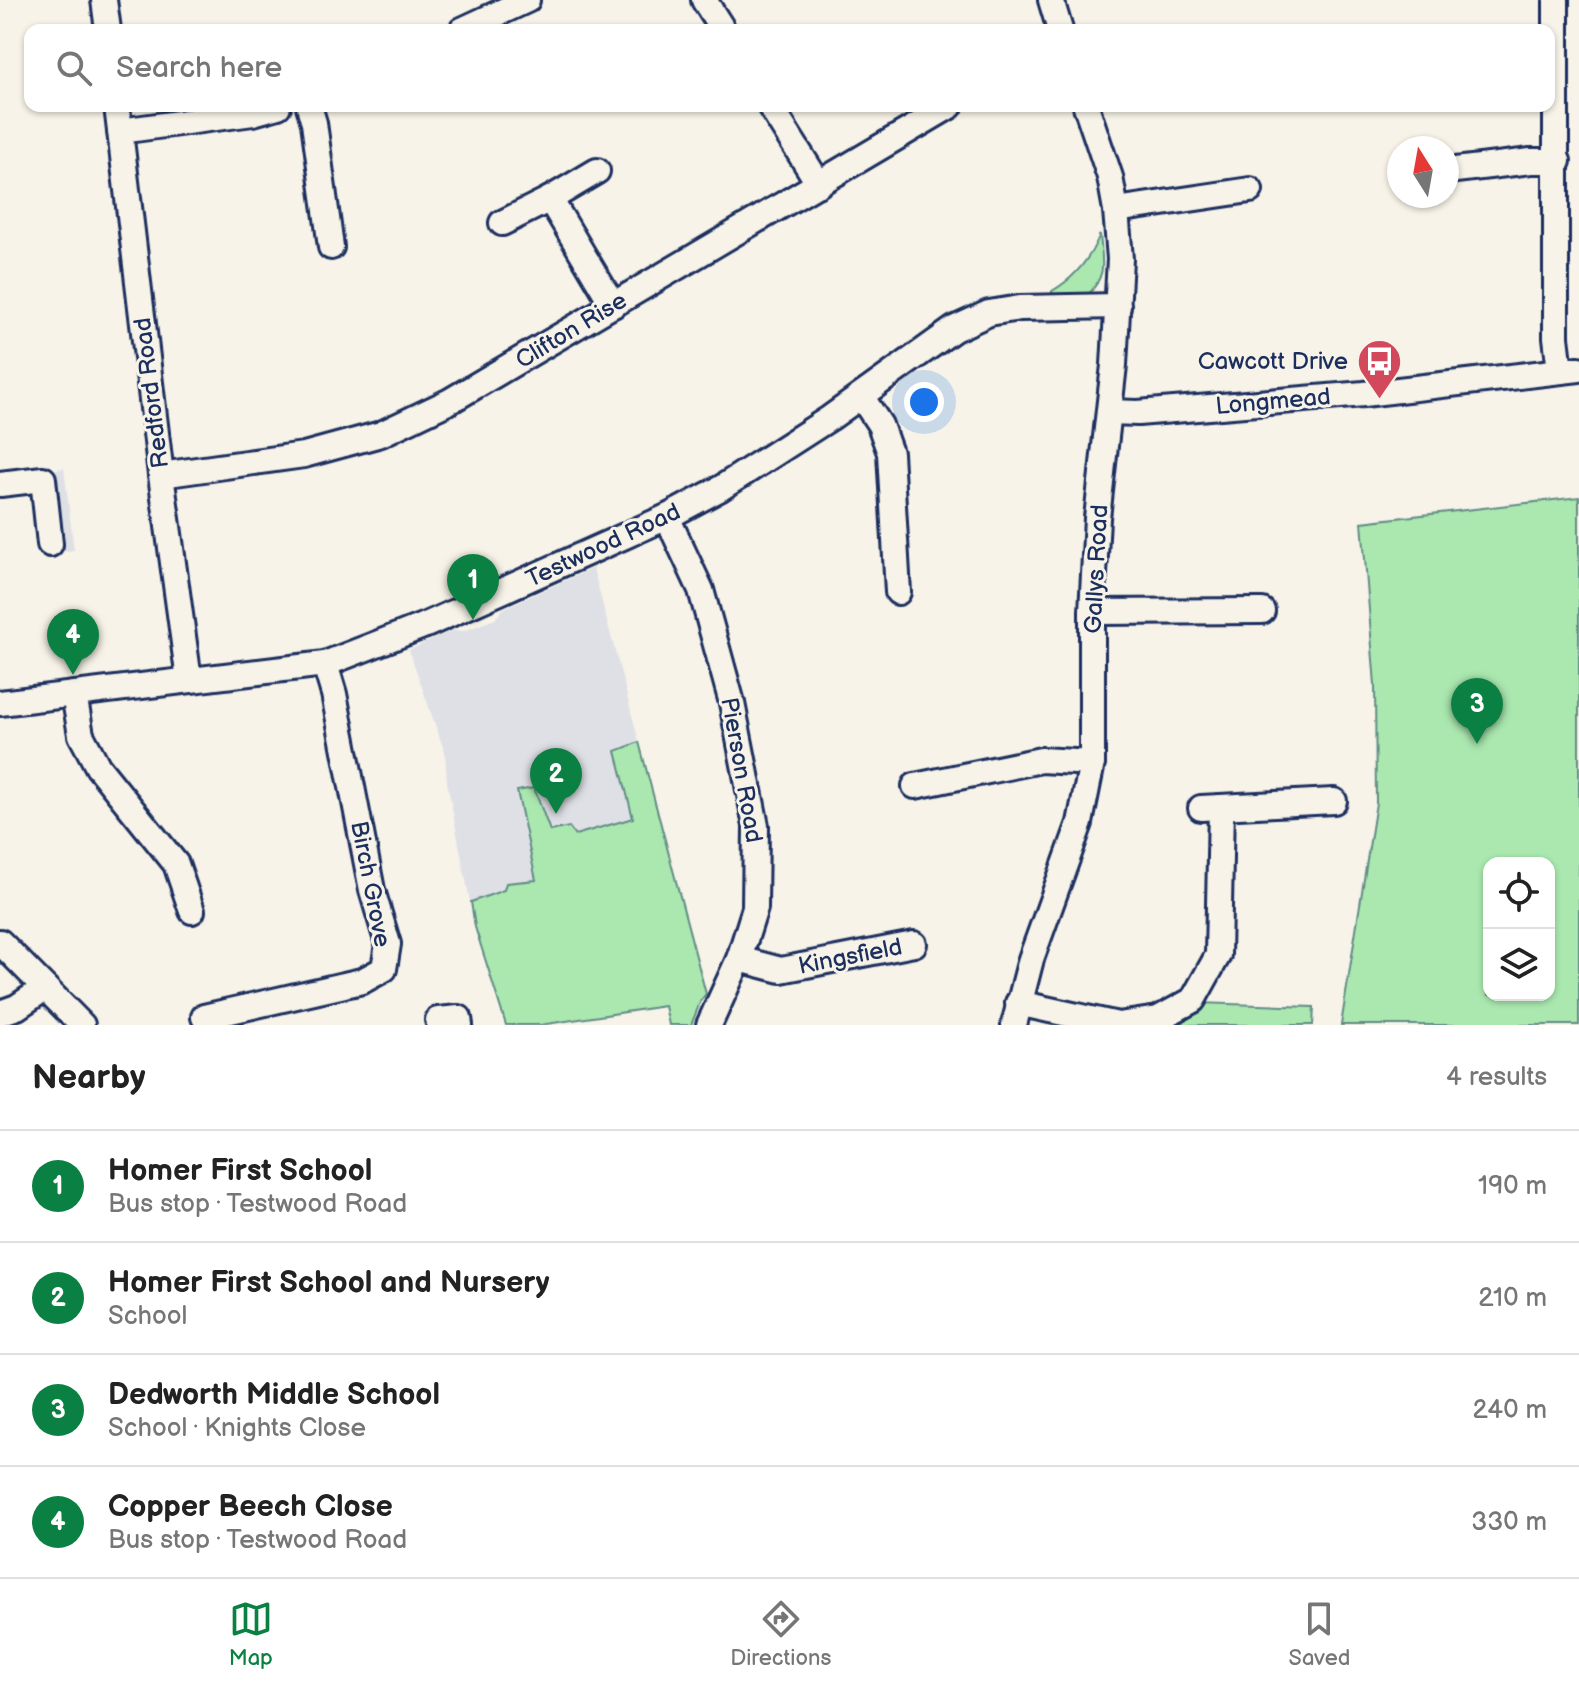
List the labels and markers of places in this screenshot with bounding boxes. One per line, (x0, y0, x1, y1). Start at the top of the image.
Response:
bus stop icon: Cawcott Drive (1355, 337, 1403, 400)
place label: Cawcott Drive (1198, 347, 1348, 376)
pin: 1 (447, 554, 499, 620)
pin: 4 (47, 609, 99, 675)
pin: 3 (1451, 678, 1503, 744)
pin: 2 (530, 748, 582, 814)

